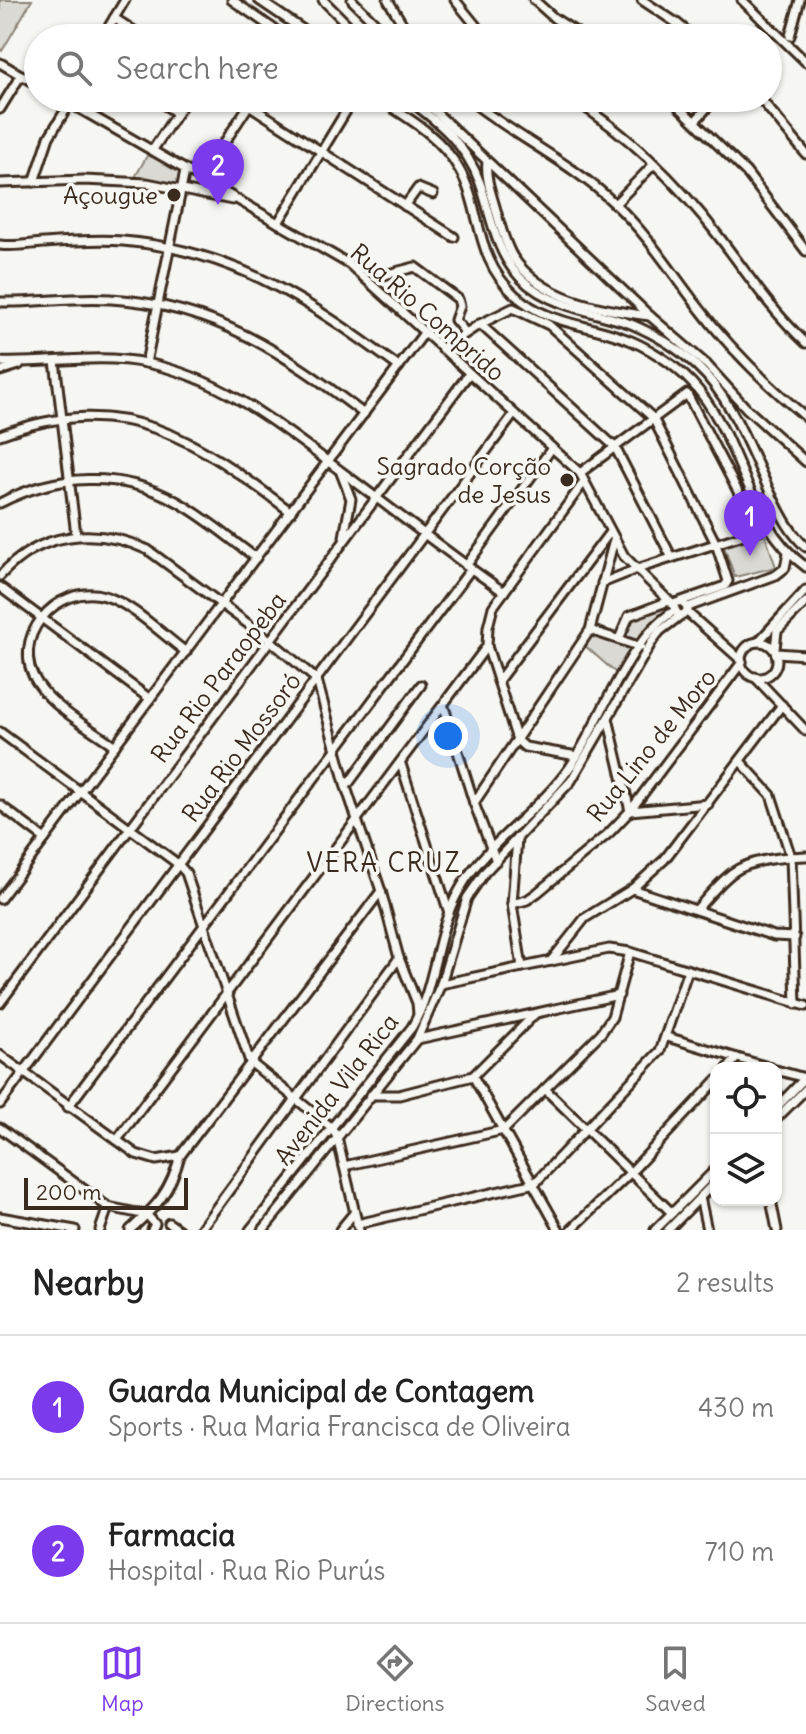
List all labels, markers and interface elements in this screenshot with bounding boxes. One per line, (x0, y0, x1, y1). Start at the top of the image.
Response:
search box (24, 24, 782, 112)
icon: search (52, 46, 96, 90)
text: Search here (116, 49, 279, 87)
pin: 2 (192, 139, 244, 205)
place label: Açougue (63, 180, 158, 210)
marker: Açougue (165, 186, 183, 204)
street label: Rua Rio Comprido (345, 237, 511, 387)
place label: Sagrado Corção de Jesus (376, 451, 551, 509)
marker: Sagrado Corção de Jesus (558, 471, 576, 489)
pin: 1 (724, 490, 776, 556)
street label: Rua Rio Paraopeba (144, 586, 292, 768)
street label: Rua Lino de Moro (580, 662, 722, 828)
street label: Rua Rio Mossoró (175, 666, 307, 828)
your location (428, 716, 468, 756)
district label: VERA CRUZ (306, 846, 462, 879)
street label: Avenida Vila Rica (267, 1007, 405, 1171)
map controls (710, 1062, 782, 1206)
button: locate (710, 1062, 782, 1134)
button: layers (710, 1134, 782, 1206)
scale bar (24, 1174, 188, 1210)
text: 200 m (36, 1178, 102, 1206)
text: Nearby (32, 1261, 145, 1304)
text: 2 results (676, 1266, 774, 1299)
text: Guarda Municipal de Contagem (108, 1372, 534, 1410)
text: 1 (53, 1391, 63, 1424)
text: 430 m (698, 1391, 774, 1424)
text: Sports · Rua Maria Francisca de Oliveira (108, 1410, 571, 1443)
text: Farmacia (108, 1516, 235, 1554)
text: 2 (51, 1535, 65, 1568)
text: 710 m (705, 1535, 774, 1568)
text: Hospital · Rua Rio Purús (108, 1554, 385, 1587)
tab: Map (100, 1641, 144, 1717)
tab: Directions (345, 1641, 445, 1717)
tab: Saved (645, 1641, 706, 1717)

